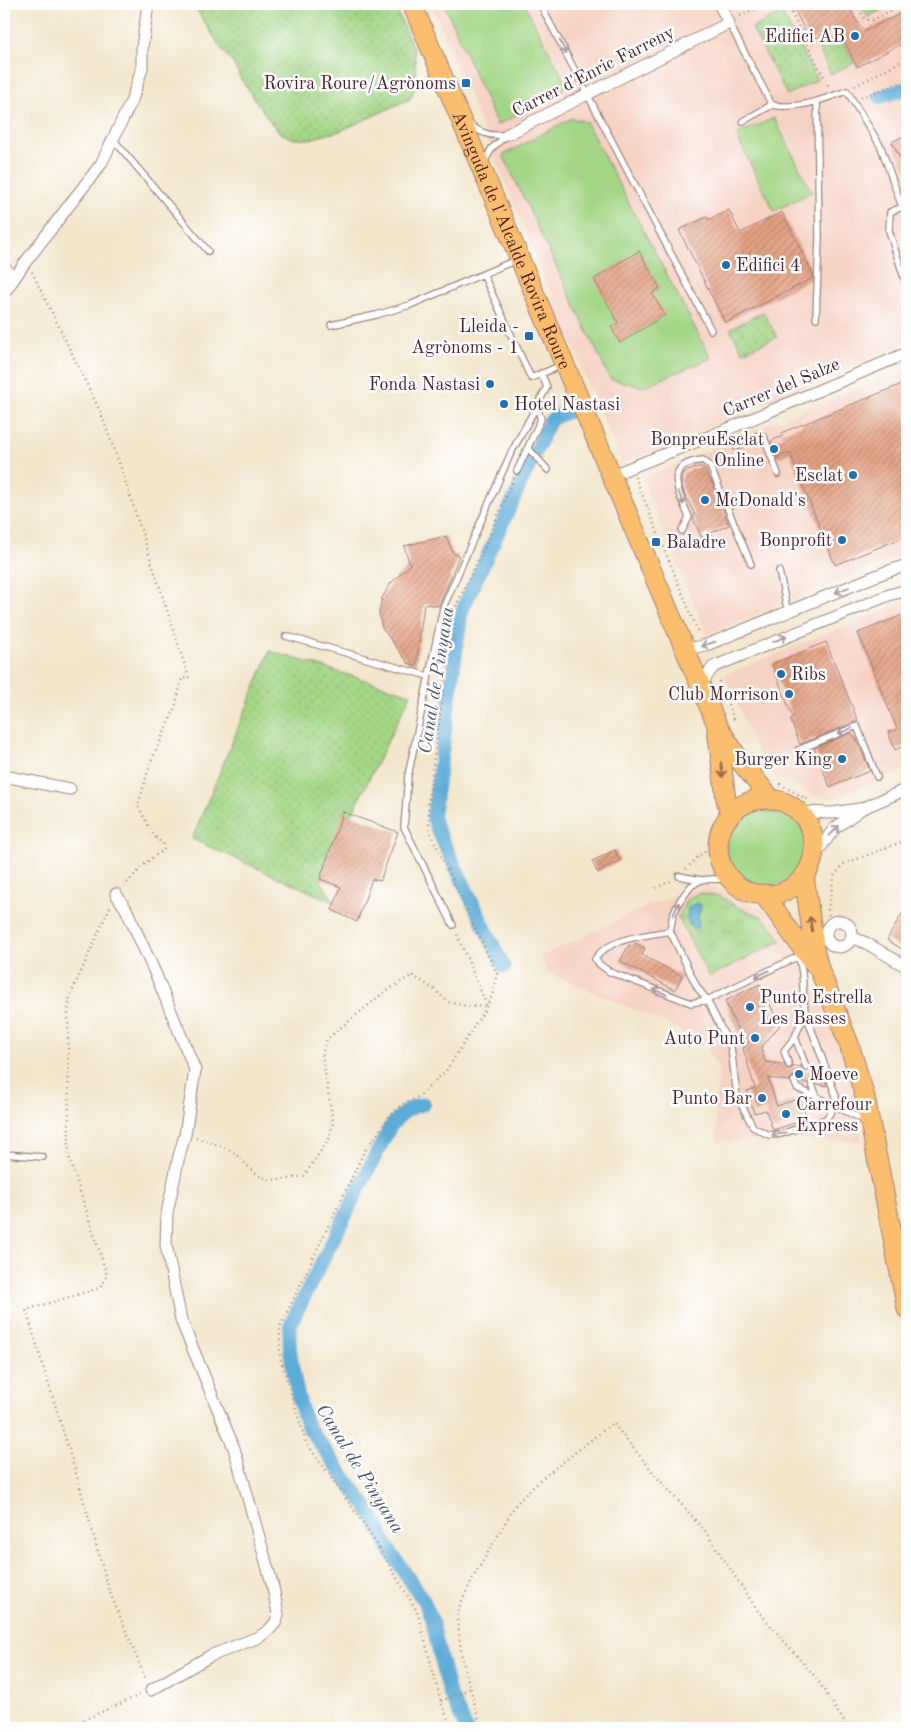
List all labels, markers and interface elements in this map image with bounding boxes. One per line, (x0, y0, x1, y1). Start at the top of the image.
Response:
street label: Carrer d'Enric Farreny (509, 23, 678, 121)
place label: Edifici AB (765, 28, 845, 46)
marker: Edifici AB (849, 30, 861, 42)
one-way arrow (559, 39, 568, 54)
place label: Rovira Roure/Agrònoms (264, 75, 456, 93)
marker: Rovira Roure/Agrònoms (460, 77, 472, 89)
street label: Avinguda de l'Alcalde Rovira Roure (448, 108, 573, 372)
place label: Edifici 4 (736, 257, 800, 275)
marker: Edifici 4 (720, 259, 732, 271)
place label: Lleida - Agrònoms - 1 (411, 318, 519, 357)
marker: Lleida - Agrònoms - 1 (523, 330, 535, 342)
street label: Carrer del Salze (720, 355, 842, 421)
place label: Fonda Nastasi (369, 376, 480, 394)
marker: Fonda Nastasi (484, 378, 496, 390)
place label: Hotel Nastasi (514, 396, 620, 414)
marker: Hotel Nastasi (498, 398, 510, 410)
place label: BonpreuEsclat Online (650, 431, 764, 470)
marker: BonpreuEsclat Online (768, 443, 780, 455)
place label: Esclat (795, 467, 843, 485)
marker: Esclat (847, 469, 859, 481)
one-way arrow (677, 490, 686, 506)
place label: McDonald's (715, 492, 806, 510)
marker: McDonald's (699, 494, 711, 506)
place label: Bonprofit (759, 532, 832, 550)
place label: Baladre (666, 534, 726, 552)
marker: Bonprofit (836, 534, 848, 546)
marker: Baladre (650, 536, 662, 548)
one-way arrow (835, 585, 850, 595)
water label: Canal de Pinyana (416, 606, 458, 755)
one-way arrow (772, 634, 787, 644)
one-way arrow (700, 640, 716, 649)
place label: Ribs (791, 666, 826, 684)
marker: Ribs (775, 668, 787, 680)
place label: Club Morrison (668, 686, 779, 704)
marker: Club Morrison (783, 688, 795, 700)
one-way arrow (838, 727, 853, 736)
place label: Burger King (734, 751, 832, 769)
marker: Burger King (836, 753, 848, 765)
one-way arrow (717, 762, 727, 778)
one-way arrow (828, 825, 840, 837)
one-way arrow (672, 902, 682, 917)
one-way arrow (805, 916, 815, 932)
one-way arrow (755, 969, 770, 979)
one-way arrow (653, 986, 668, 996)
place label: Punto Estrella Les Basses (760, 989, 873, 1028)
marker: Punto Estrella Les Basses (744, 1001, 756, 1013)
place label: Auto Punt (663, 1030, 745, 1048)
marker: Auto Punt (749, 1032, 761, 1044)
place label: Moeve (809, 1066, 858, 1084)
marker: Moeve (793, 1068, 805, 1080)
place label: Punto Bar (671, 1090, 753, 1108)
marker: Punto Bar (756, 1092, 768, 1104)
place label: Carrefour Express (796, 1096, 872, 1135)
marker: Carrefour Express (780, 1108, 792, 1120)
one-way arrow (771, 1129, 787, 1139)
water label: Canal de Pinyana (311, 1401, 406, 1537)

